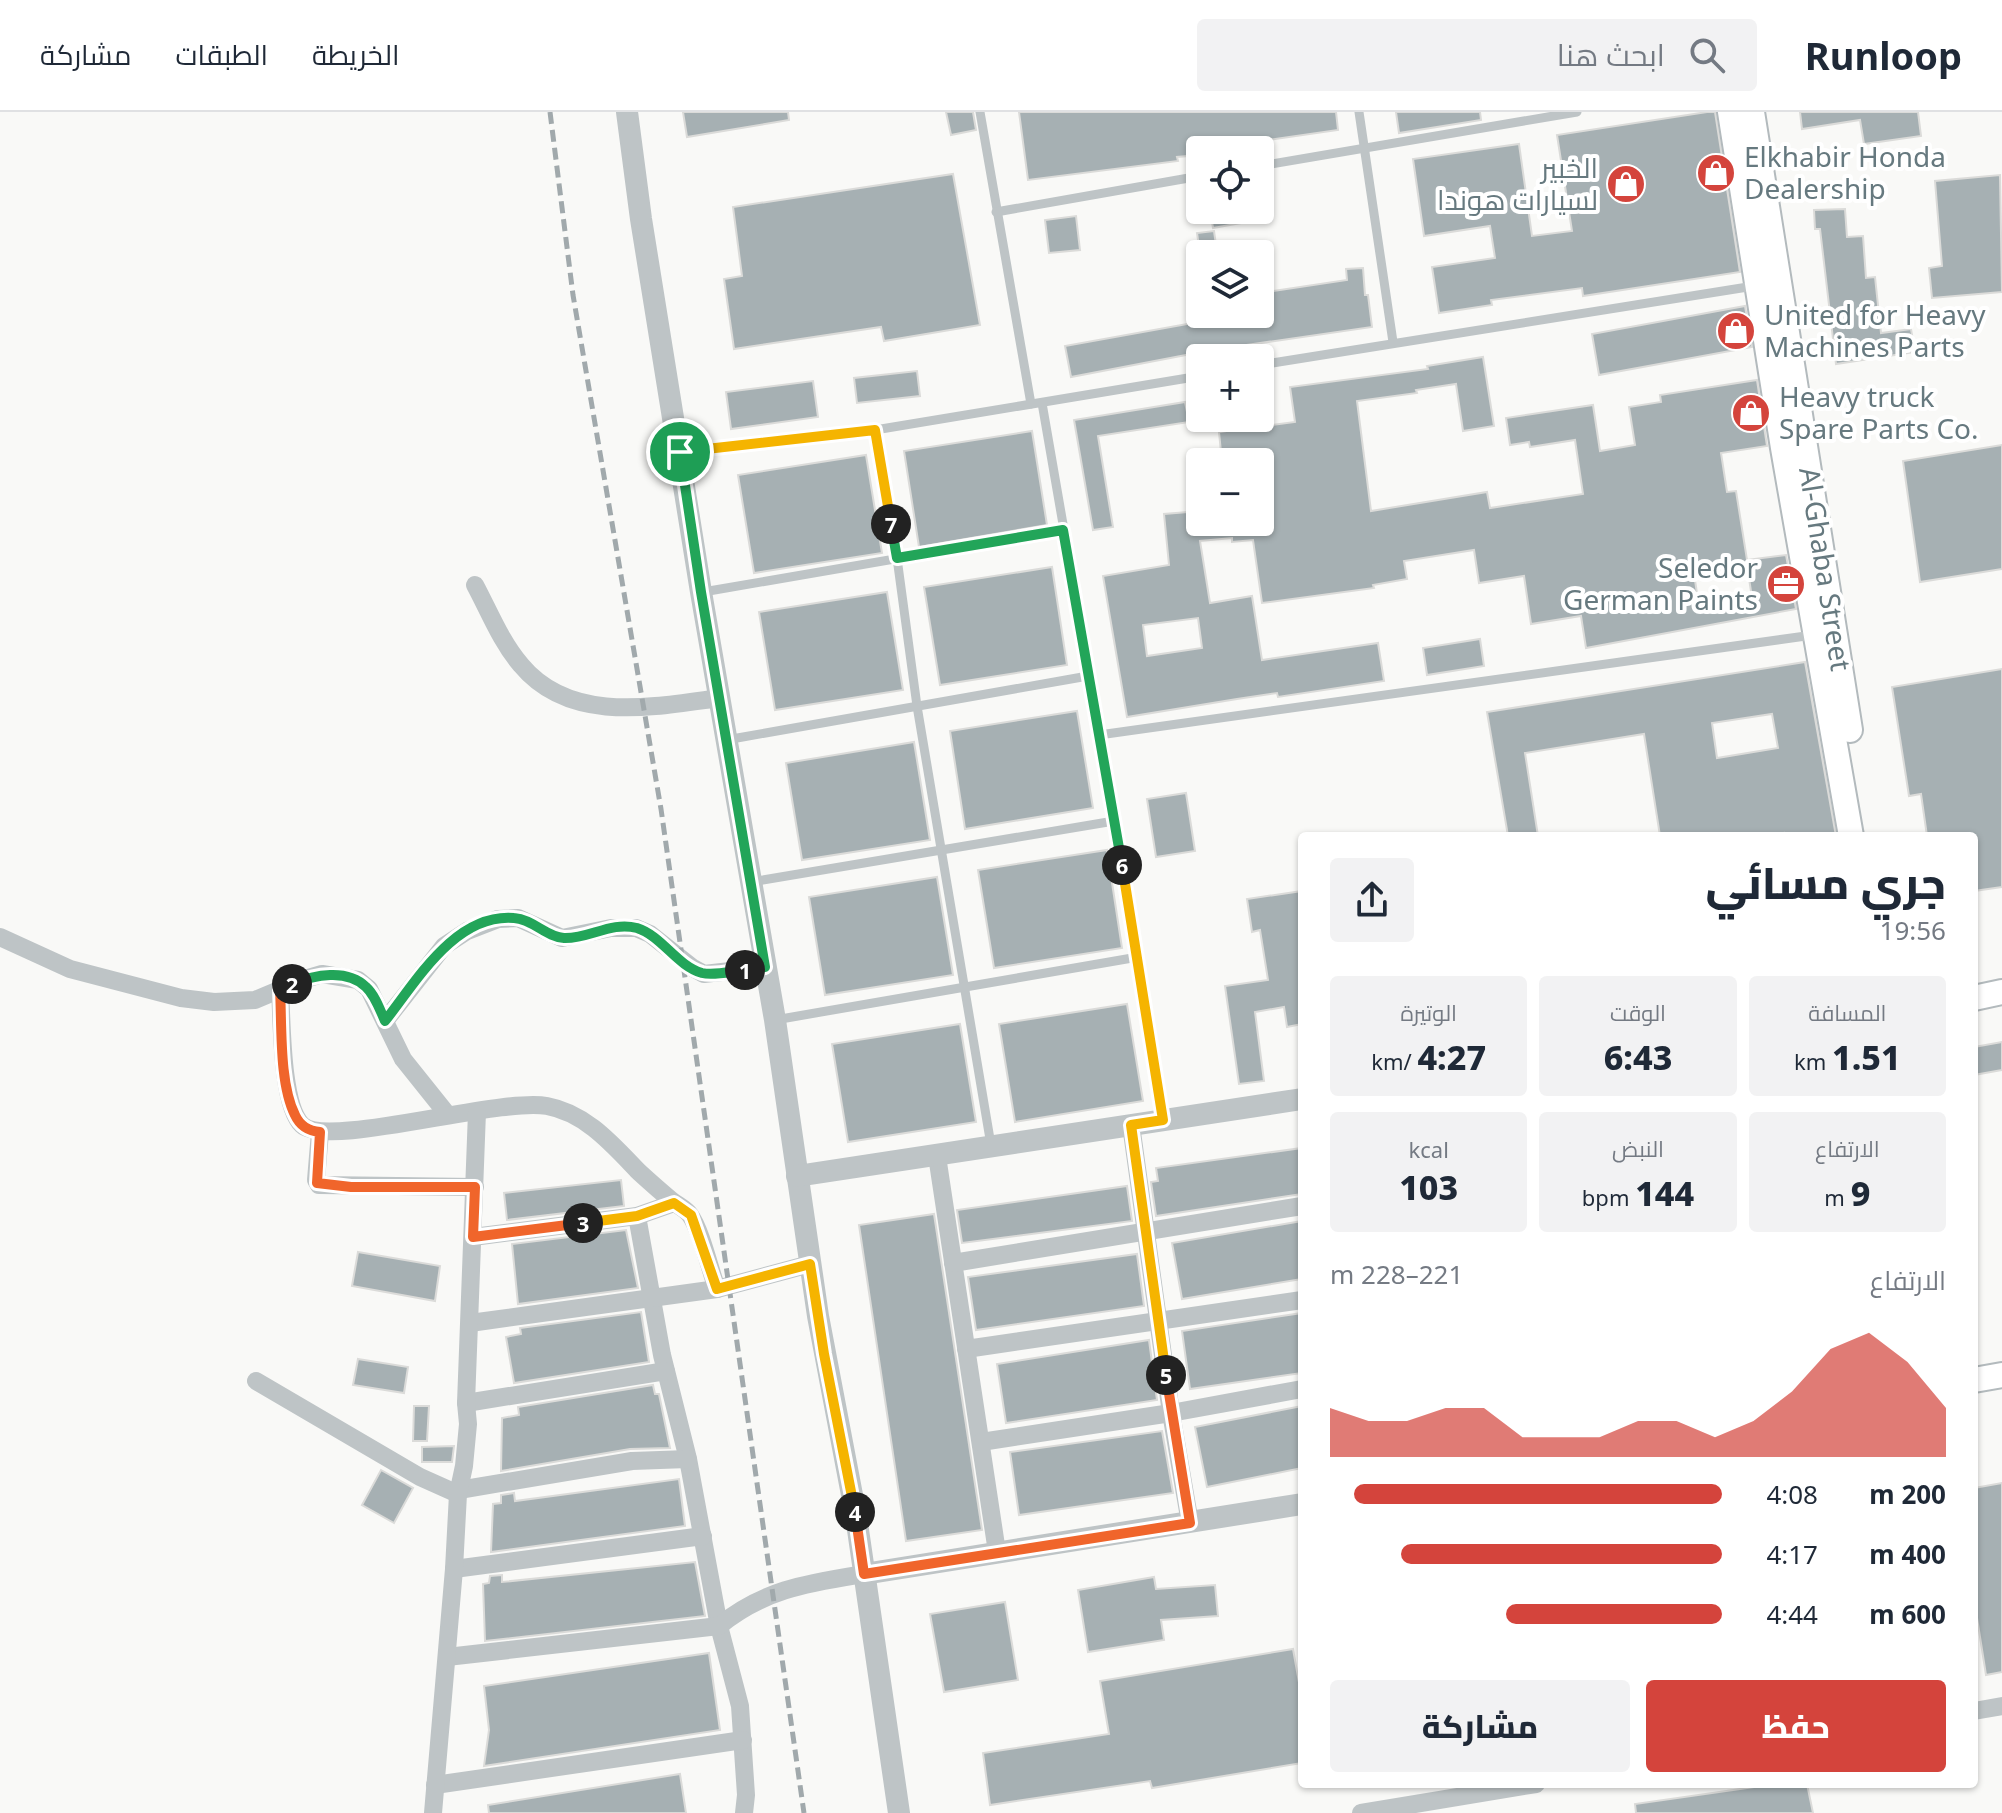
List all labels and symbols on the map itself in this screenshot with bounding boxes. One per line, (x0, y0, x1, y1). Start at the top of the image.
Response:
place label: Elkhabir Honda Dealership (1744, 137, 1946, 207)
place label: الخبير لسيارات هوندا (1437, 148, 1598, 218)
shop icon: Elkhabir Honda Dealership (1695, 152, 1737, 194)
shop icon: الخبير لسيارات هوندا (1605, 163, 1647, 205)
place label: United for Heavy Machines Parts (1764, 295, 1986, 365)
shop icon: United for Heavy Machines Parts (1715, 310, 1757, 352)
place label: Heavy truck Spare Parts Co. (1779, 377, 1979, 447)
shop icon: Heavy truck Spare Parts Co. (1730, 392, 1772, 434)
pin (646, 418, 714, 486)
street label: Al-Ghaba Street (1791, 464, 1861, 674)
pin: 7 (871, 504, 911, 544)
place label: Seledor German Paints (1563, 548, 1758, 618)
office icon: Seledor German Paints (1765, 563, 1807, 605)
pin: 6 (1102, 845, 1142, 885)
pin: 1 (725, 950, 765, 990)
pin: 2 (272, 964, 312, 1004)
pin: 3 (563, 1203, 603, 1243)
pin: 5 (1146, 1355, 1186, 1395)
pin: 4 (835, 1492, 875, 1532)

